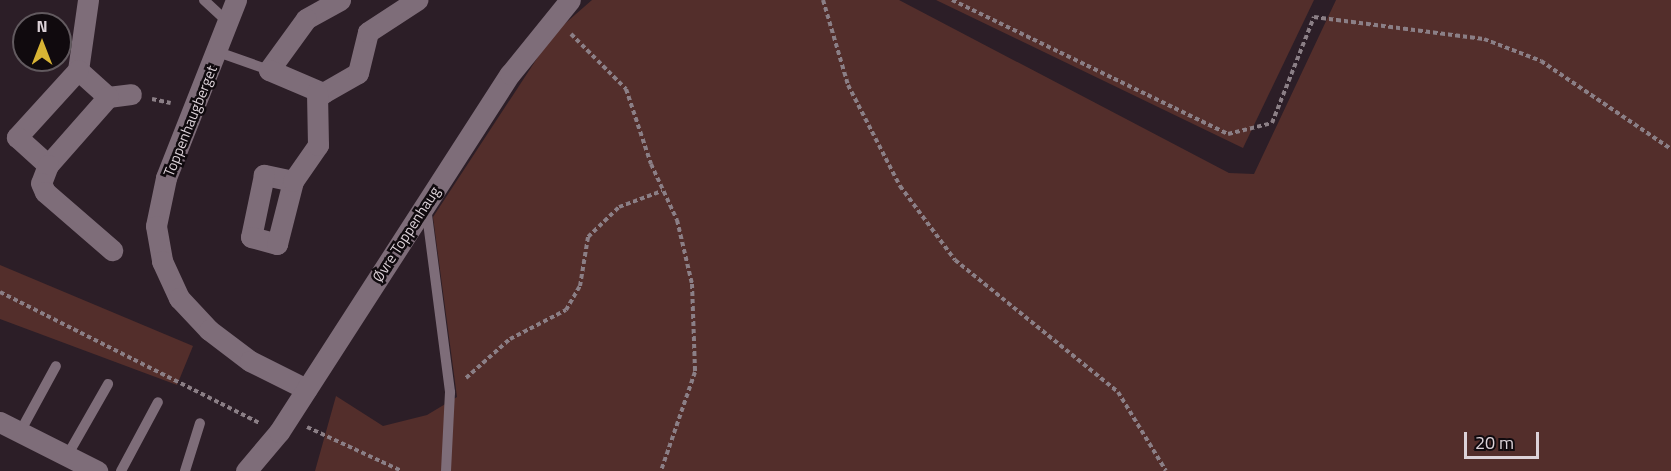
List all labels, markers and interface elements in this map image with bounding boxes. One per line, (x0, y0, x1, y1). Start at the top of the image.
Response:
north arrow (12, 12, 72, 72)
text: N (36, 14, 48, 38)
street label: Toppenhaugberget (160, 63, 220, 179)
street label: Øvre Toppenhaug (368, 183, 444, 285)
scale bar (1467, 420, 1542, 458)
text: 20 m (1475, 429, 1514, 456)

